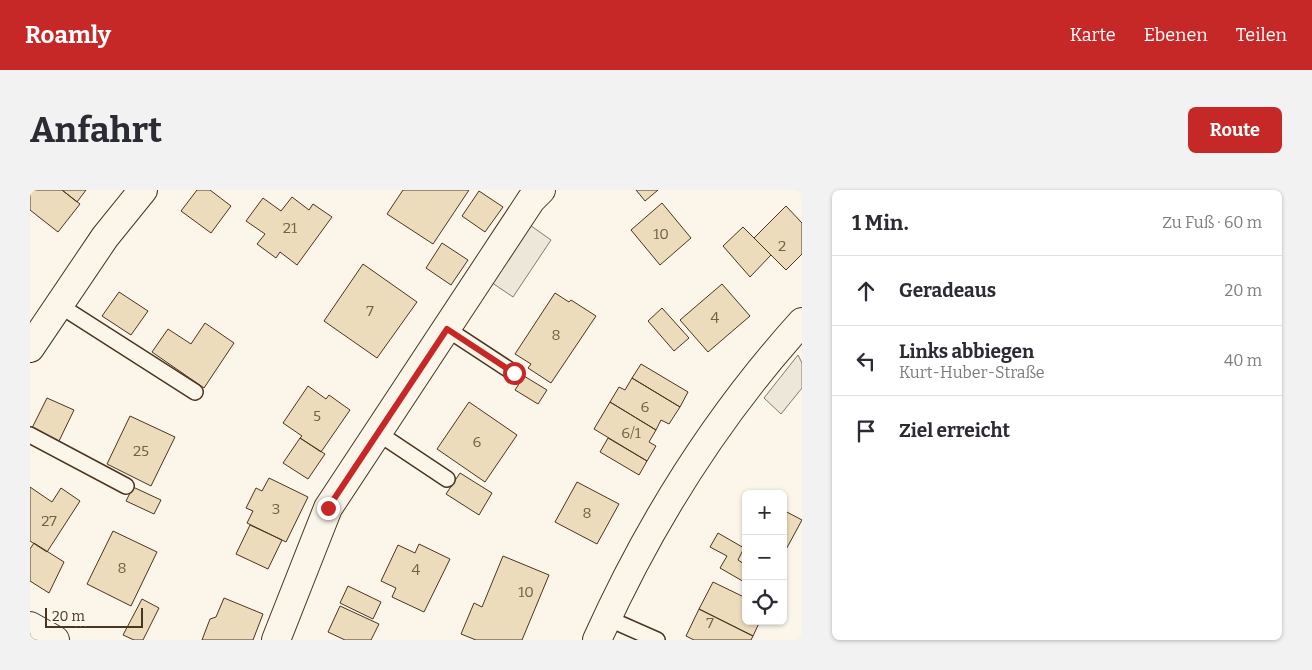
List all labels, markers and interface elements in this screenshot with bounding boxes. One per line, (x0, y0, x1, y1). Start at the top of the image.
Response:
text: Roamly (25, 21, 111, 49)
text: Karte (1070, 24, 1116, 46)
text: Ebenen (1144, 24, 1208, 46)
text: Teilen (1236, 24, 1287, 46)
button: Route (1188, 107, 1282, 153)
text: Anfahrt (30, 109, 162, 151)
text: 1 Min. (852, 210, 909, 236)
text: Zu Fuß · 60 m (1162, 213, 1262, 232)
house number: 21 (283, 219, 297, 237)
house number: 10 (653, 225, 669, 243)
house number: 2 (778, 237, 786, 255)
icon: ahead (852, 277, 880, 305)
text: Geradeaus (899, 279, 996, 302)
text: 20 m (1225, 281, 1262, 300)
house number: 7 (366, 302, 374, 320)
house number: 4 (711, 309, 720, 327)
house number: 8 (551, 326, 561, 344)
text: Links abbiegen (899, 340, 1034, 363)
icon: left (852, 347, 880, 375)
text: 40 m (1224, 351, 1262, 370)
route start (503, 362, 526, 385)
text: Kurt-Huber-Straße (899, 363, 1045, 382)
house number: 6 (641, 398, 650, 416)
house number: 5 (313, 407, 321, 425)
icon: arrive (852, 417, 880, 445)
text: Ziel erreicht (899, 419, 1010, 442)
house number: 6/1 (621, 424, 641, 442)
house number: 6 (473, 433, 482, 451)
house number: 25 (133, 442, 149, 460)
map controls (742, 490, 787, 625)
button: + (742, 490, 787, 535)
route end (317, 497, 340, 520)
house number: 3 (272, 500, 280, 518)
house number: 8 (582, 504, 592, 522)
house number: 27 (41, 512, 57, 530)
button: − (742, 535, 787, 580)
house number: 8 (117, 559, 127, 577)
house number: 4 (412, 561, 421, 579)
button: locate (742, 580, 787, 625)
house number: 10 (518, 583, 534, 601)
scale bar (45, 605, 142, 628)
text: 20 m (52, 608, 85, 625)
house number: 7 (706, 614, 714, 632)

